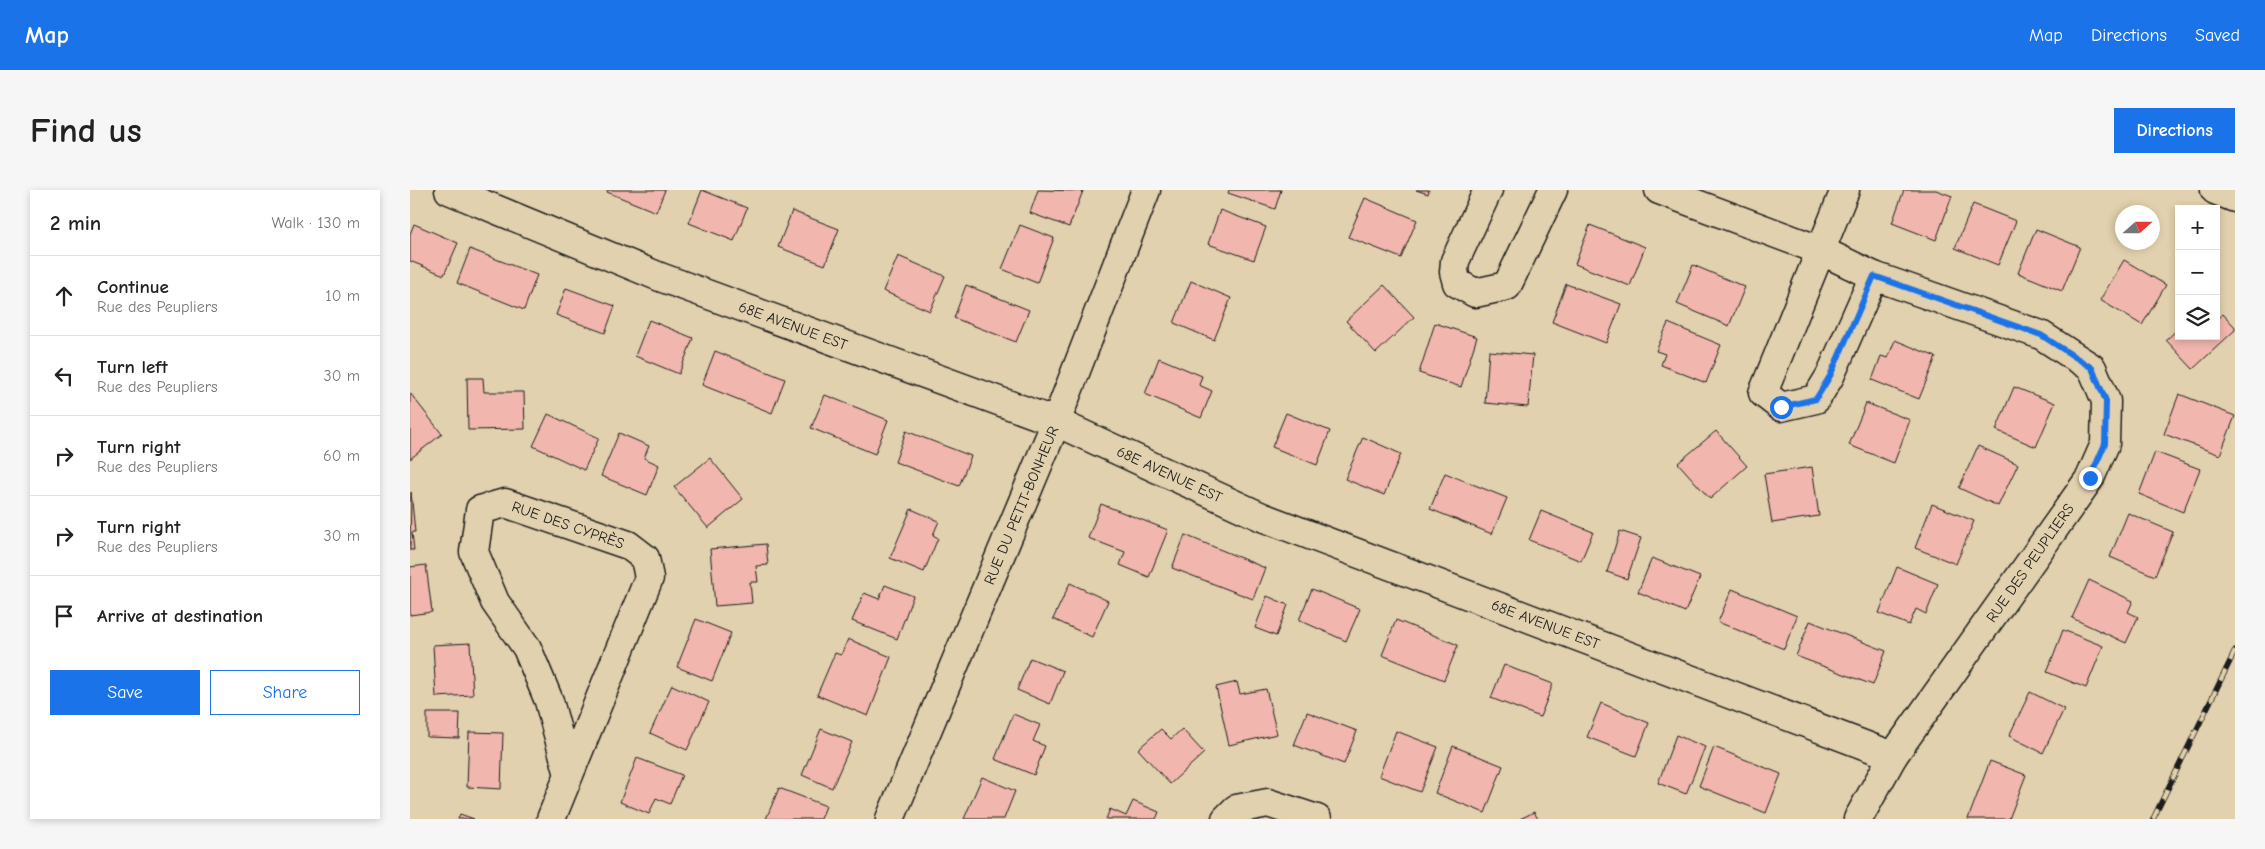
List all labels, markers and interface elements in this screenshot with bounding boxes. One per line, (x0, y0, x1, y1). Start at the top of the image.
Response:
text: Map (25, 21, 69, 49)
text: Map (2029, 25, 2063, 46)
text: Directions (2091, 25, 2167, 46)
text: Saved (2195, 25, 2240, 46)
button: Directions (2114, 108, 2235, 153)
text: Find us (30, 110, 142, 151)
north arrow (2115, 205, 2160, 250)
map controls (2175, 205, 2220, 340)
button: + (2175, 205, 2220, 250)
text: 2 min (50, 211, 101, 235)
text: Walk · 130 m (271, 214, 360, 232)
button: − (2175, 250, 2220, 295)
text: Continue (97, 276, 169, 298)
icon: ahead (50, 282, 78, 310)
text: 10 m (325, 287, 360, 305)
button: layers (2175, 295, 2220, 340)
text: Rue des Peupliers (97, 298, 218, 316)
street label: 68E AVENUE EST (736, 298, 850, 354)
text: Turn left (97, 356, 168, 378)
icon: left (50, 362, 78, 390)
text: 30 m (324, 367, 360, 385)
text: Rue des Peupliers (97, 378, 218, 396)
route start (1770, 396, 1793, 419)
street label: RUE DU PETIT-BONHEUR (980, 423, 1062, 587)
text: Turn right (97, 436, 181, 458)
icon: right (50, 442, 78, 470)
street label: 68E AVENUE EST (1114, 442, 1226, 507)
text: 60 m (323, 447, 360, 465)
text: Rue des Peupliers (97, 458, 218, 476)
route end (2079, 467, 2102, 490)
street label: RUE DES CYPRÈS (509, 496, 627, 553)
street label: RUE DES PEUPLIERS (1982, 500, 2078, 626)
text: Turn right (97, 516, 181, 538)
icon: right (50, 522, 78, 550)
text: 30 m (324, 527, 360, 545)
text: Rue des Peupliers (97, 538, 218, 556)
street label: 68E AVENUE EST (1489, 596, 1602, 653)
icon: arrive (50, 602, 78, 630)
text: Arrive at destination (97, 605, 263, 627)
button: Save (50, 670, 200, 715)
button: Share (210, 670, 360, 715)

